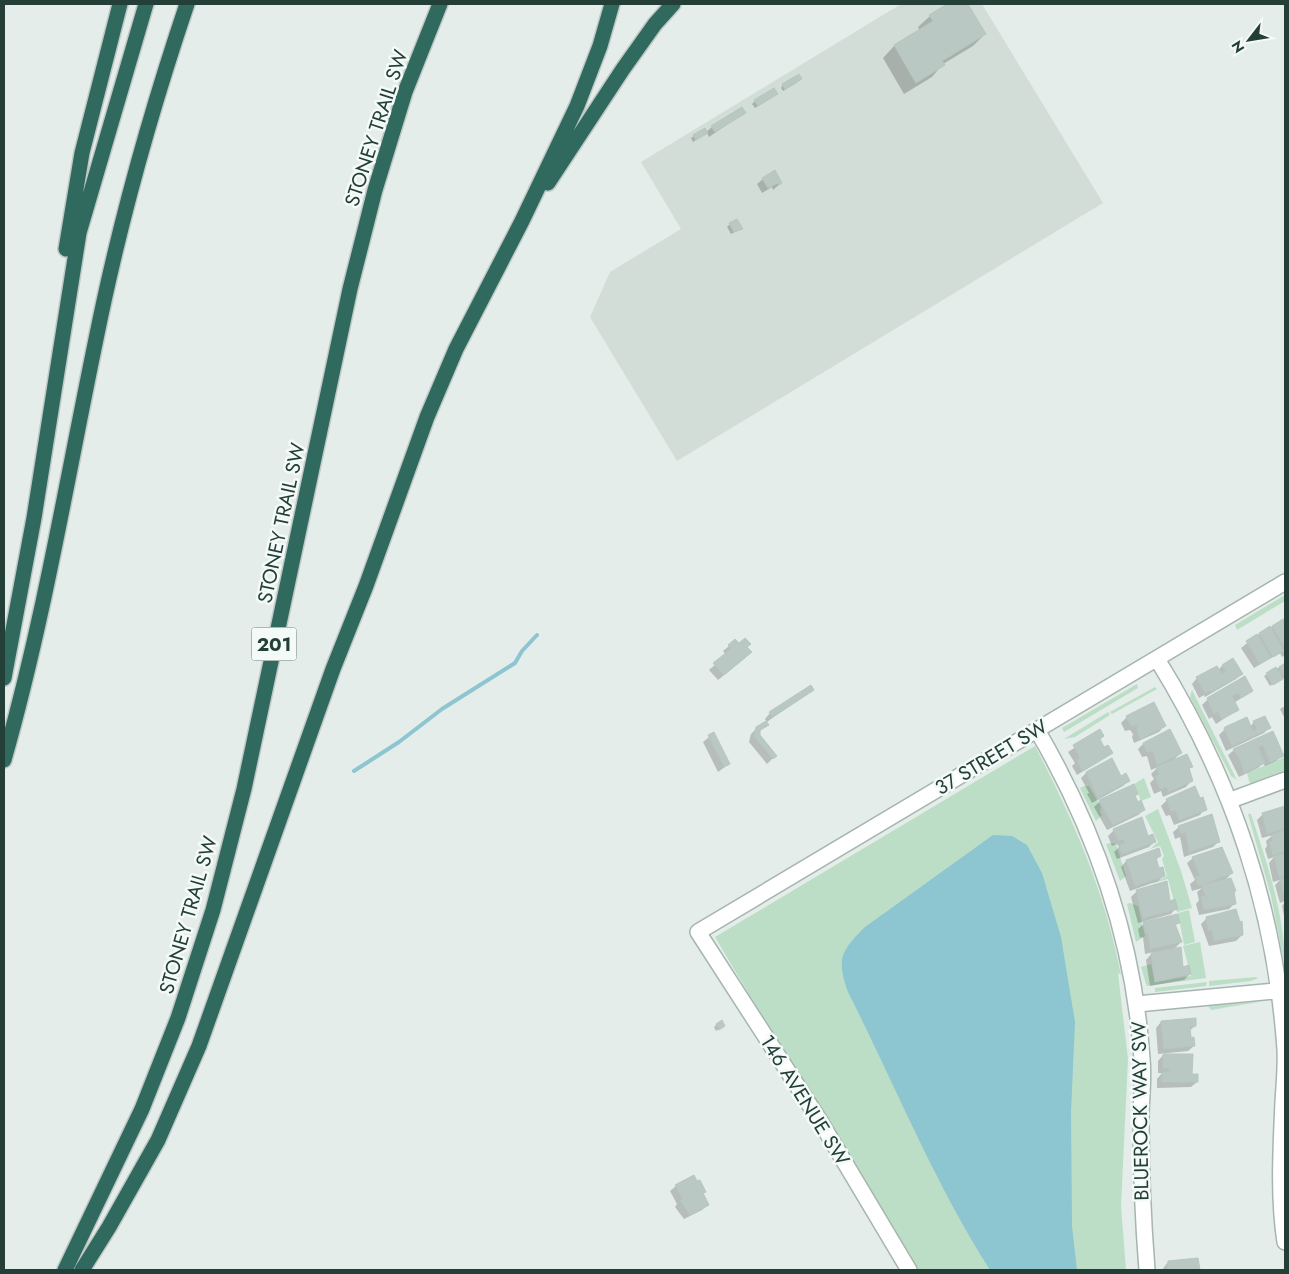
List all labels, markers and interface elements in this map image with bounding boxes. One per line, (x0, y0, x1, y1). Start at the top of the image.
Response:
north arrow (1224, 15, 1274, 65)
text: N (1226, 37, 1249, 57)
street label: STONEY TRAIL SW (337, 46, 416, 210)
street label: STONEY TRAIL SW (250, 440, 313, 606)
road number: 201 (252, 628, 296, 661)
street label: 37 STREET SW (930, 712, 1053, 802)
street label: STONEY TRAIL SW (152, 833, 225, 998)
street label: BLUEROCK WAY SW (1124, 1021, 1157, 1201)
street label: 146 AVENUE SW (753, 1029, 857, 1171)

